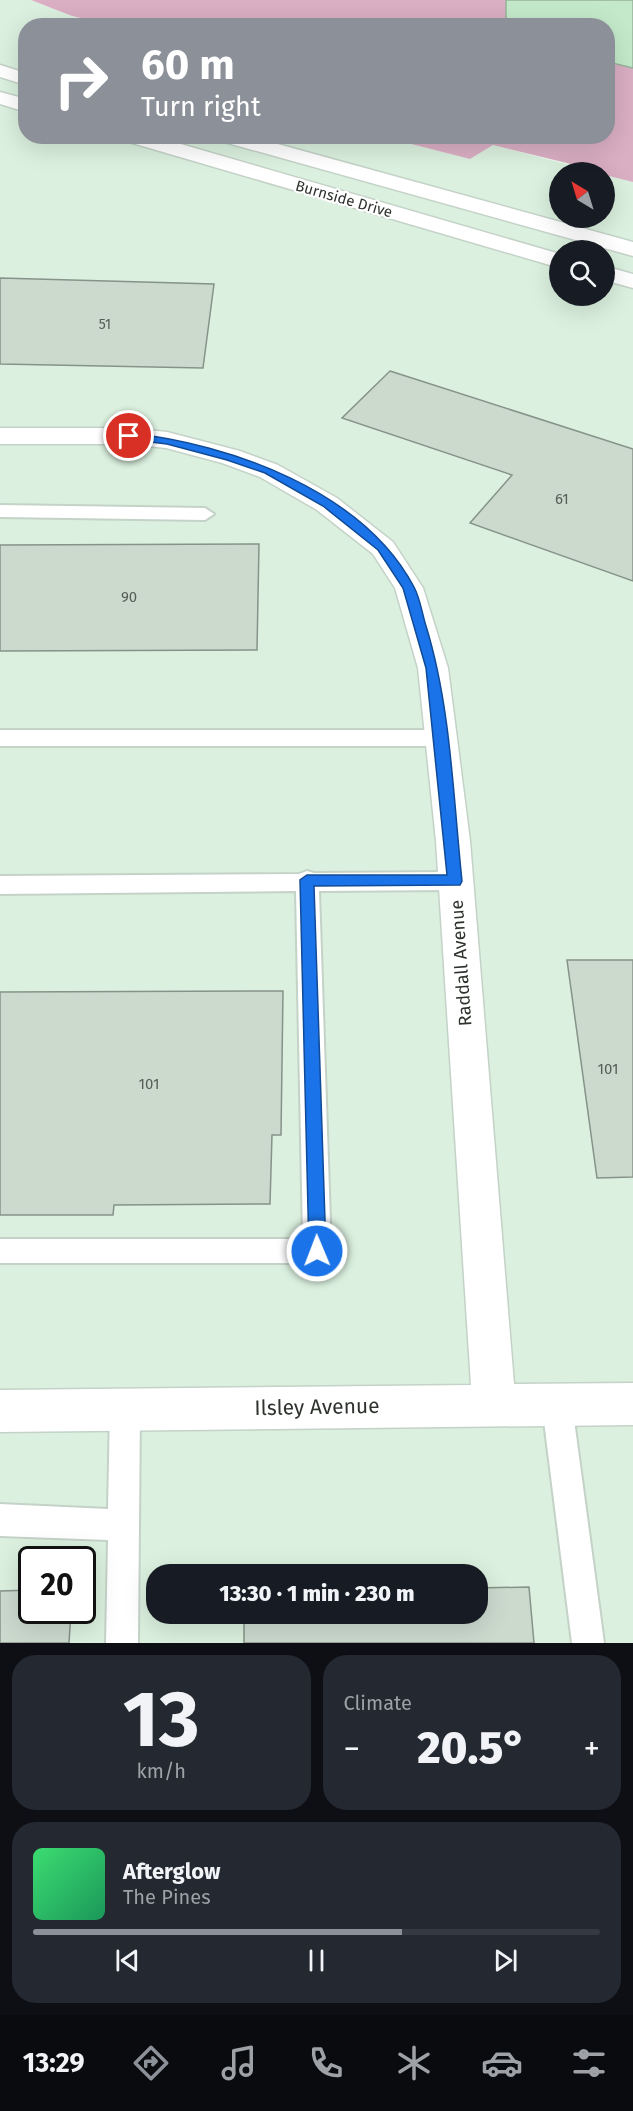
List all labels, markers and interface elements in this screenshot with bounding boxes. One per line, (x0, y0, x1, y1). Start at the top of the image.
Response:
text: 60 m (141, 40, 235, 90)
icon: right (42, 42, 120, 120)
text: Turn right (141, 91, 261, 123)
north arrow (549, 162, 615, 228)
map controls (549, 162, 615, 306)
street label: Burnside Drive (293, 177, 395, 221)
button: search (549, 240, 615, 306)
house number: 51 (99, 316, 111, 333)
pin (103, 410, 154, 461)
icon: arrive (112, 419, 145, 452)
house number: 61 (555, 490, 569, 508)
house number: 90 (121, 588, 137, 606)
street label: Raddall Avenue (446, 899, 476, 1027)
house number: 101 (598, 1060, 619, 1078)
house number: 101 (139, 1075, 160, 1093)
position arrow (285, 1219, 349, 1283)
street label: Ilsley Avenue (254, 1393, 380, 1421)
speed limit sign: 20 (18, 1546, 96, 1624)
text: 13:30 · 1 min · 230 m (219, 1580, 415, 1607)
text: 13 (123, 1673, 200, 1767)
text: Climate (344, 1691, 412, 1715)
text: 20.5° (417, 1721, 526, 1775)
text: − (344, 1729, 360, 1769)
text: + (584, 1729, 600, 1769)
text: km/h (137, 1759, 186, 1783)
text: Afterglow (123, 1858, 220, 1885)
text: The Pines (123, 1885, 210, 1909)
icon: previous (111, 1944, 144, 1977)
icon: pause (300, 1944, 333, 1977)
icon: next (489, 1944, 522, 1977)
icon: directions (130, 2042, 172, 2084)
icon: music (218, 2042, 260, 2084)
icon: phone (305, 2042, 347, 2084)
icon: climate (393, 2042, 435, 2084)
icon: car (481, 2042, 523, 2084)
icon: filters (568, 2042, 610, 2084)
text: 13:29 (23, 2047, 85, 2079)

